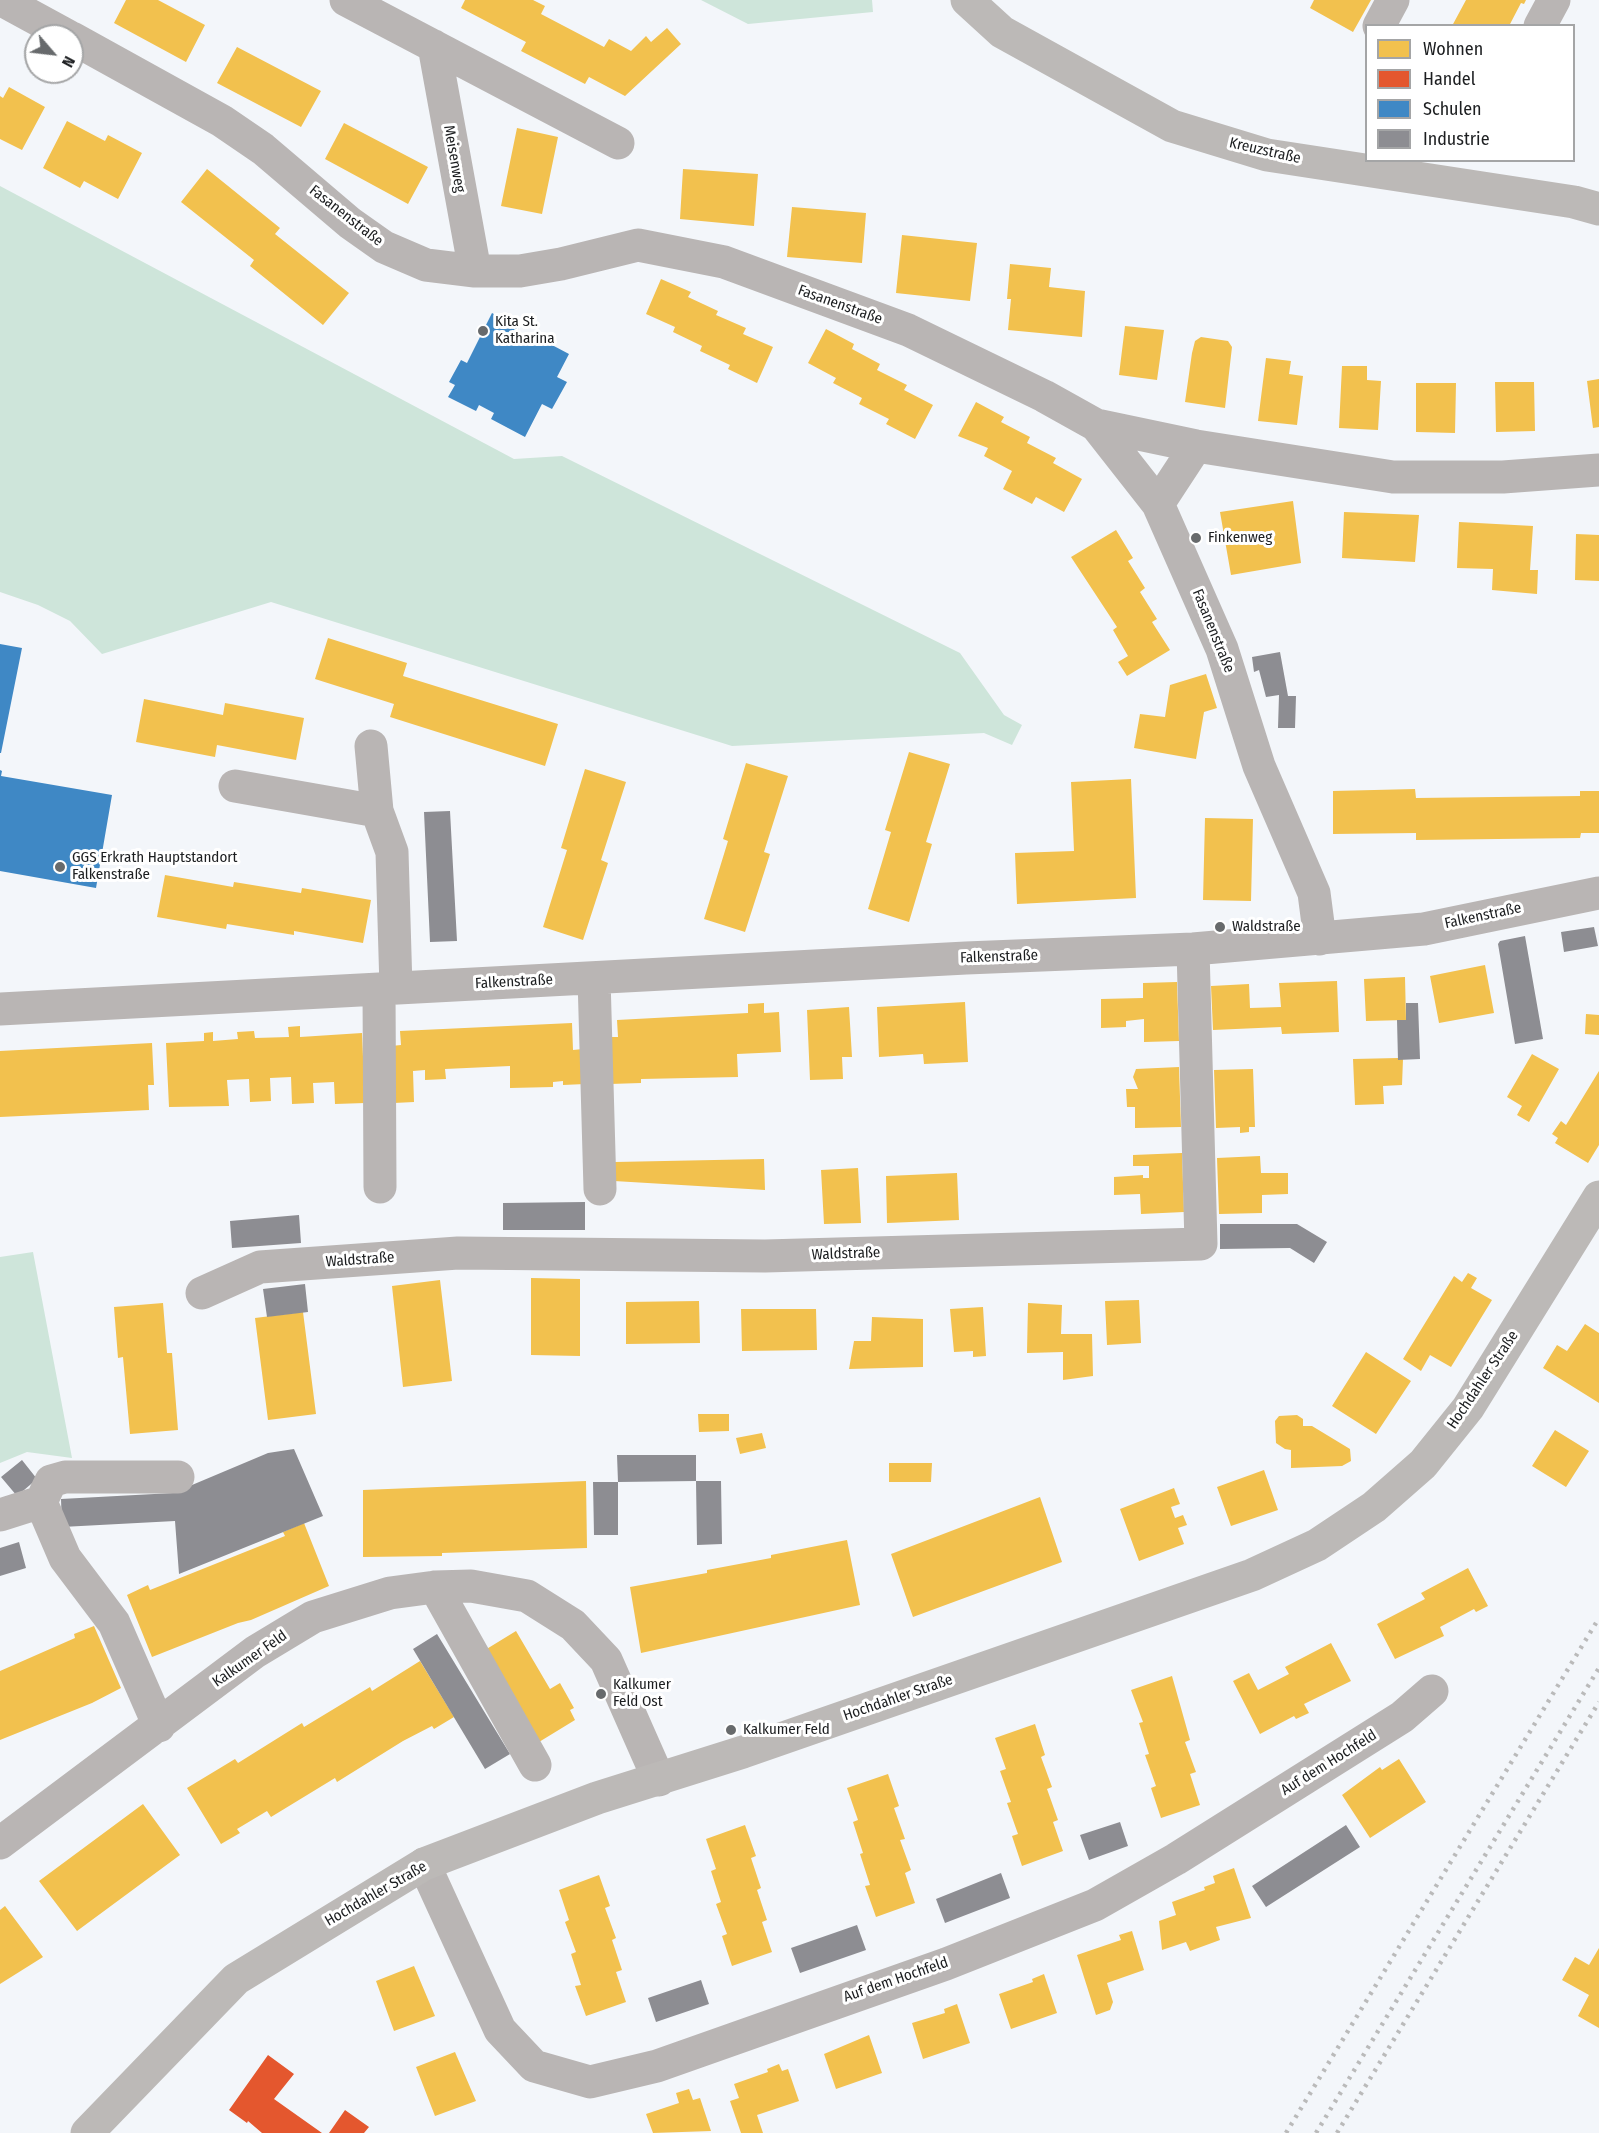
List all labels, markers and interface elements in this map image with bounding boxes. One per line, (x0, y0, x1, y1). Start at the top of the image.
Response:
north arrow (24, 24, 84, 84)
legend (1365, 24, 1575, 162)
text: Wohnen (1423, 38, 1483, 60)
text: N (58, 53, 79, 70)
text: Handel (1423, 68, 1476, 90)
text: Schulen (1423, 98, 1482, 120)
street label: Meisenweg (439, 124, 469, 194)
text: Industrie (1423, 128, 1490, 150)
street label: Kreuzstraße (1228, 134, 1302, 168)
street label: Fasanenstraße (306, 182, 386, 250)
street label: Fasanenstraße (795, 281, 885, 329)
place label: Kita St. Katharina (495, 313, 555, 348)
marker: Kita St. Katharina (476, 324, 490, 338)
place label: Finkenweg (1208, 529, 1272, 547)
marker: Finkenweg (1189, 531, 1203, 545)
street label: Fasanenstraße (1188, 587, 1238, 675)
place label: GGS Erkrath Hauptstandort Falkenstraße (72, 849, 237, 884)
marker: GGS Erkrath Hauptstandort Falkenstraße (53, 860, 67, 874)
street label: Falkenstraße (1443, 899, 1523, 933)
place label: Waldstraße (1232, 918, 1301, 936)
marker: Waldstraße (1213, 920, 1227, 934)
street label: Falkenstraße (960, 947, 1038, 967)
street label: Falkenstraße (475, 971, 553, 993)
street label: Waldstraße (811, 1244, 881, 1264)
street label: Waldstraße (325, 1249, 395, 1271)
street label: Hochdahler Straße (1444, 1327, 1522, 1433)
street label: Kalkumer Feld (209, 1627, 291, 1691)
street label: Hochdahler Straße (841, 1671, 955, 1725)
place label: Kalkumer Feld Ost (613, 1676, 671, 1711)
marker: Kalkumer Feld Ost (594, 1687, 608, 1701)
place label: Kalkumer Feld (743, 1721, 830, 1739)
marker: Kalkumer Feld (724, 1723, 738, 1737)
street label: Auf dem Hochfeld (1278, 1726, 1380, 1800)
street label: Hochdahler Straße (322, 1858, 430, 1930)
street label: Auf dem Hochfeld (841, 1954, 951, 2006)

